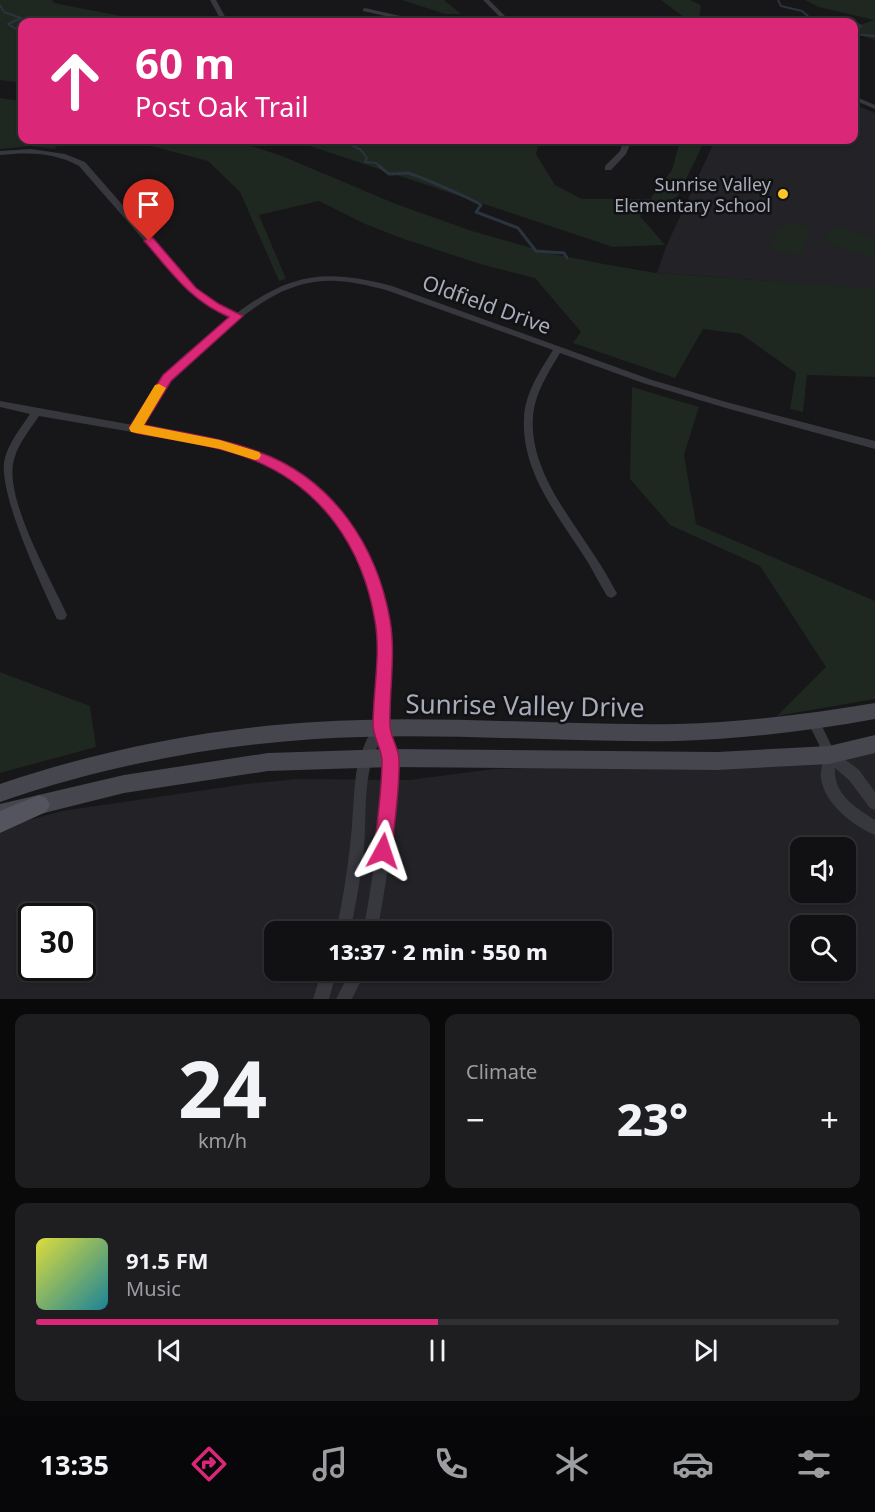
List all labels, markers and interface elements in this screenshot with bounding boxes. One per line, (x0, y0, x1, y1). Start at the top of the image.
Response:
text: 60 m (135, 34, 235, 91)
icon: ahead (36, 42, 114, 120)
text: Post Oak Trail (135, 88, 308, 125)
place label: Sunrise Valley Elementary School (614, 172, 772, 217)
pin (123, 179, 174, 241)
marker: Sunrise Valley Elementary School (776, 187, 790, 201)
icon: arrive (132, 188, 165, 221)
street label: Oldfield Drive (419, 268, 555, 340)
street label: Sunrise Valley Drive (405, 685, 645, 725)
position arrow (351, 819, 415, 883)
map controls (790, 837, 856, 981)
button: sound (790, 837, 856, 903)
speed limit sign: 30 (18, 903, 96, 981)
button: search (790, 915, 856, 981)
text: 13:37 · 2 min · 550 m (328, 936, 548, 966)
text: 24 (178, 1035, 267, 1141)
text: Climate (466, 1058, 537, 1085)
text: 23° (617, 1088, 688, 1149)
text: − (466, 1097, 485, 1142)
text: + (820, 1097, 839, 1142)
text: km/h (198, 1127, 247, 1154)
text: 91.5 FM (126, 1245, 208, 1275)
text: Music (126, 1275, 181, 1302)
icon: previous (153, 1334, 186, 1367)
icon: pause (421, 1334, 454, 1367)
icon: next (689, 1334, 722, 1367)
icon: directions (188, 1443, 230, 1485)
icon: music (309, 1443, 351, 1485)
icon: phone (430, 1443, 472, 1485)
icon: climate (551, 1443, 593, 1485)
icon: car (672, 1443, 714, 1485)
icon: filters (793, 1443, 835, 1485)
text: 13:35 (40, 1446, 109, 1483)

